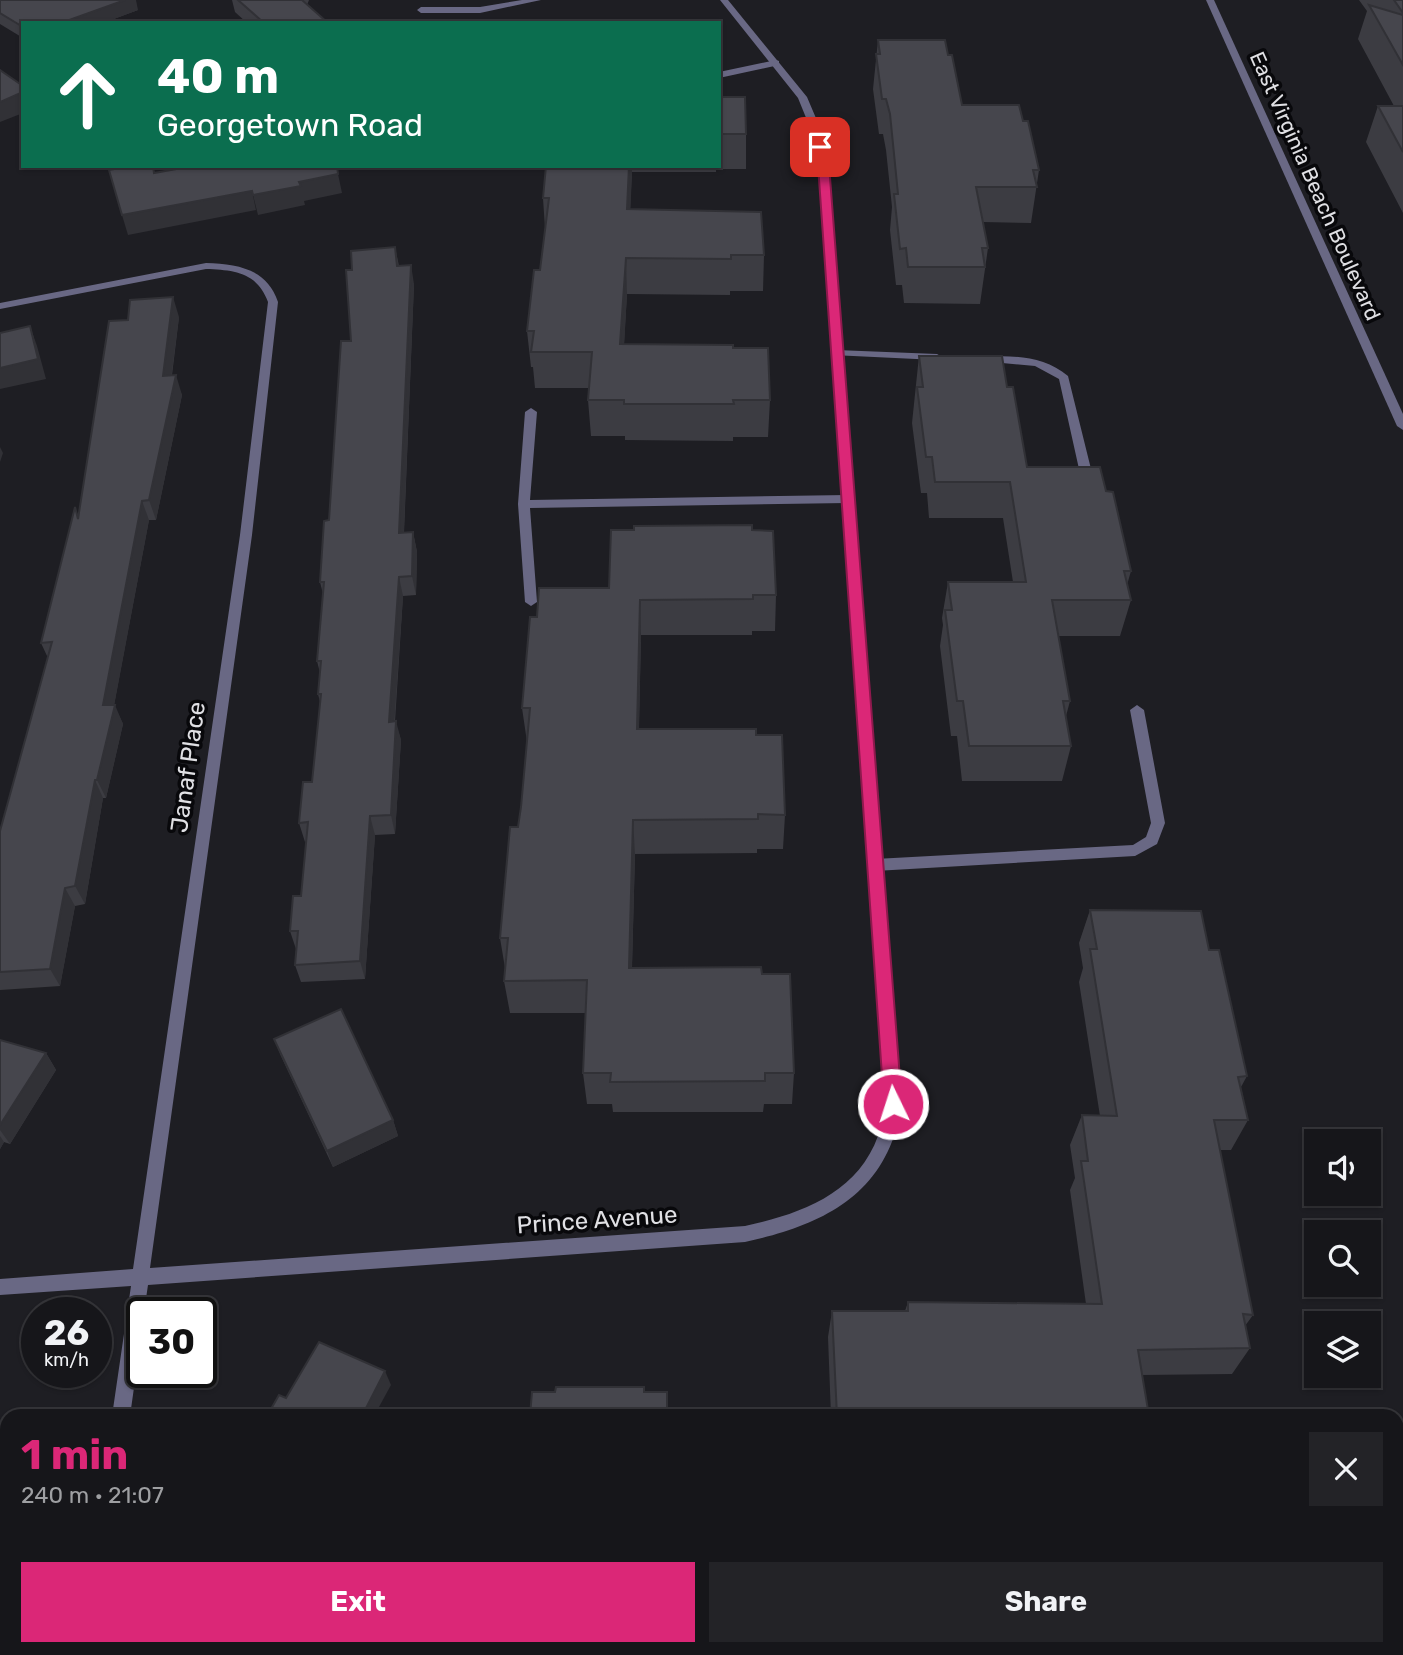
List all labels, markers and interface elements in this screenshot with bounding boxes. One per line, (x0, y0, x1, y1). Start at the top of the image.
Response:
text: 40 m (157, 47, 279, 105)
street label: East Virginia Beach Boulevard (1245, 47, 1386, 324)
icon: ahead (42, 49, 133, 140)
text: Georgetown Road (157, 106, 423, 144)
pin (790, 117, 850, 177)
icon: arrive (801, 128, 839, 166)
street label: Janaf Place (165, 700, 211, 834)
position arrow (856, 1067, 930, 1141)
map controls (1304, 1129, 1381, 1388)
button: sound (1304, 1129, 1381, 1206)
street label: Prince Avenue (516, 1200, 678, 1240)
button: search (1304, 1220, 1381, 1297)
speed limit sign: 30 (126, 1297, 217, 1388)
button: layers (1304, 1311, 1381, 1388)
text: 26 (44, 1312, 89, 1354)
text: km/h (44, 1349, 89, 1371)
text: 1 min (21, 1430, 128, 1480)
button: close (1309, 1432, 1383, 1506)
text: 240 m · 21:07 (21, 1481, 164, 1509)
button: Exit (21, 1562, 695, 1642)
button: Share (709, 1562, 1383, 1642)

